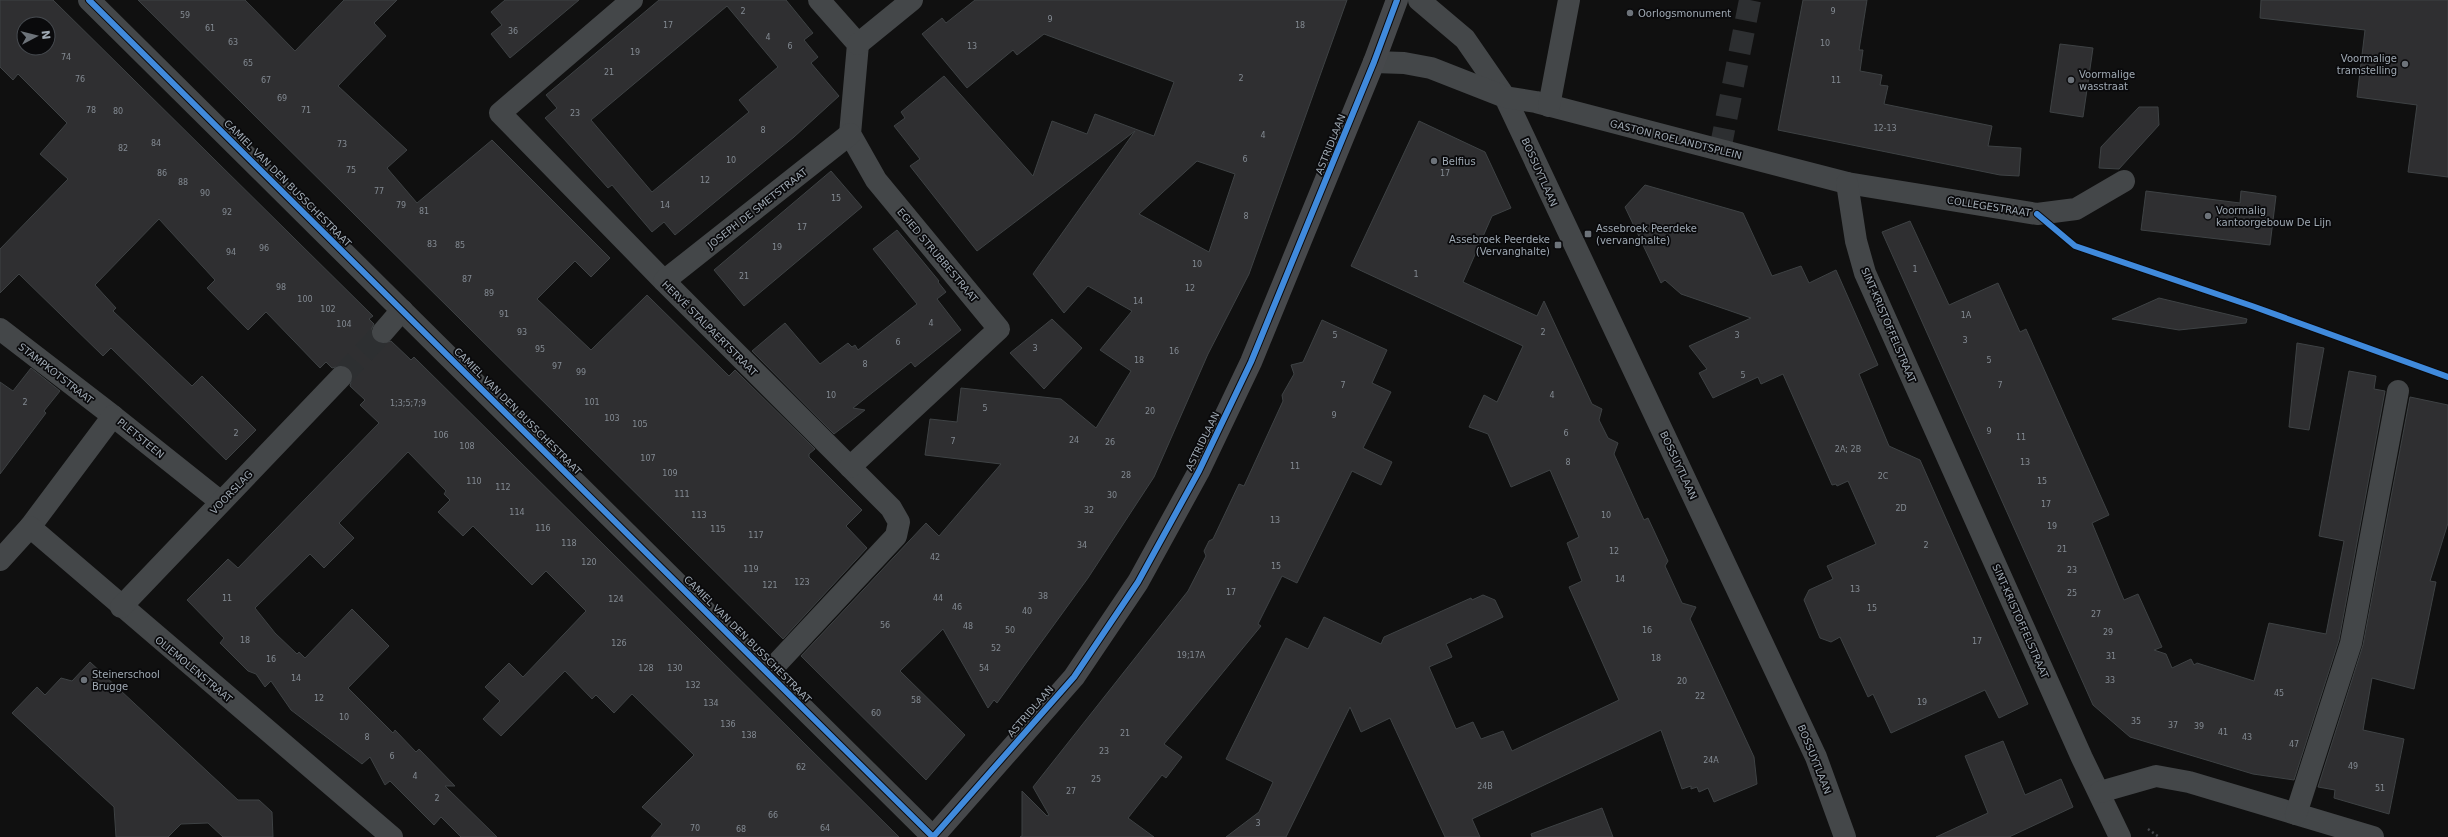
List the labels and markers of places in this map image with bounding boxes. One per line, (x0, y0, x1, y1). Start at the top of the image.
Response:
marker: Oorlogsmonument (1625, 8, 1635, 18)
place label: Oorlogsmonument (1638, 8, 1731, 19)
place label: Voormalige tramstelling (2337, 53, 2397, 76)
marker: Voormalige tramstelling (2400, 59, 2410, 69)
place label: Voormalige wasstraat (2079, 69, 2135, 92)
marker: Voormalige wasstraat (2066, 75, 2076, 85)
marker: Belfius (1429, 156, 1439, 166)
place label: Belfius (1442, 156, 1476, 167)
place label: Voormalig kantoorgebouw De Lijn (2216, 205, 2331, 228)
marker: Voormalig kantoorgebouw De Lijn (2203, 211, 2213, 221)
place label: Assebroek Peerdeke (vervanghalte) (1596, 223, 1697, 246)
marker: Assebroek Peerdeke (vervanghalte) (1583, 229, 1593, 239)
place label: Assebroek Peerdeke (Vervanghalte) (1449, 234, 1550, 257)
marker: Assebroek Peerdeke (Vervanghalte) (1553, 240, 1563, 250)
place label: Steinerschool Brugge (92, 669, 160, 692)
marker: Steinerschool Brugge (79, 675, 89, 685)

